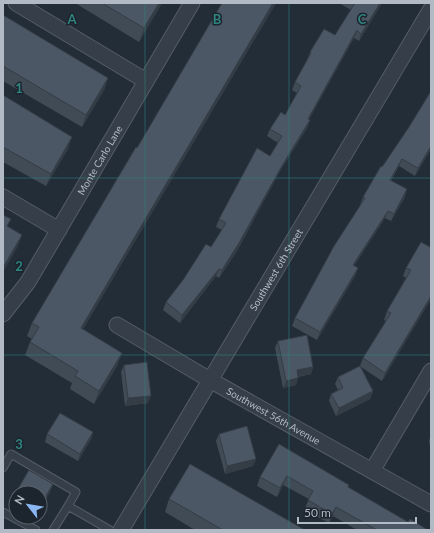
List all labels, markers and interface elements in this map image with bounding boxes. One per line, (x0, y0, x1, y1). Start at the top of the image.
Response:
text: A (66, 11, 77, 27)
text: B (213, 11, 222, 27)
text: C (358, 11, 367, 27)
text: 1 (15, 80, 23, 96)
street label: Monte Carlo Lane (75, 123, 125, 197)
street label: Southwest 6th Street (247, 226, 305, 313)
text: 2 (15, 258, 23, 274)
street label: Southwest 56th Avenue (225, 385, 323, 447)
text: 3 (15, 436, 23, 452)
north arrow (8, 485, 48, 525)
text: N (11, 493, 27, 507)
scale bar (298, 499, 416, 525)
text: 50 m (304, 505, 331, 520)

